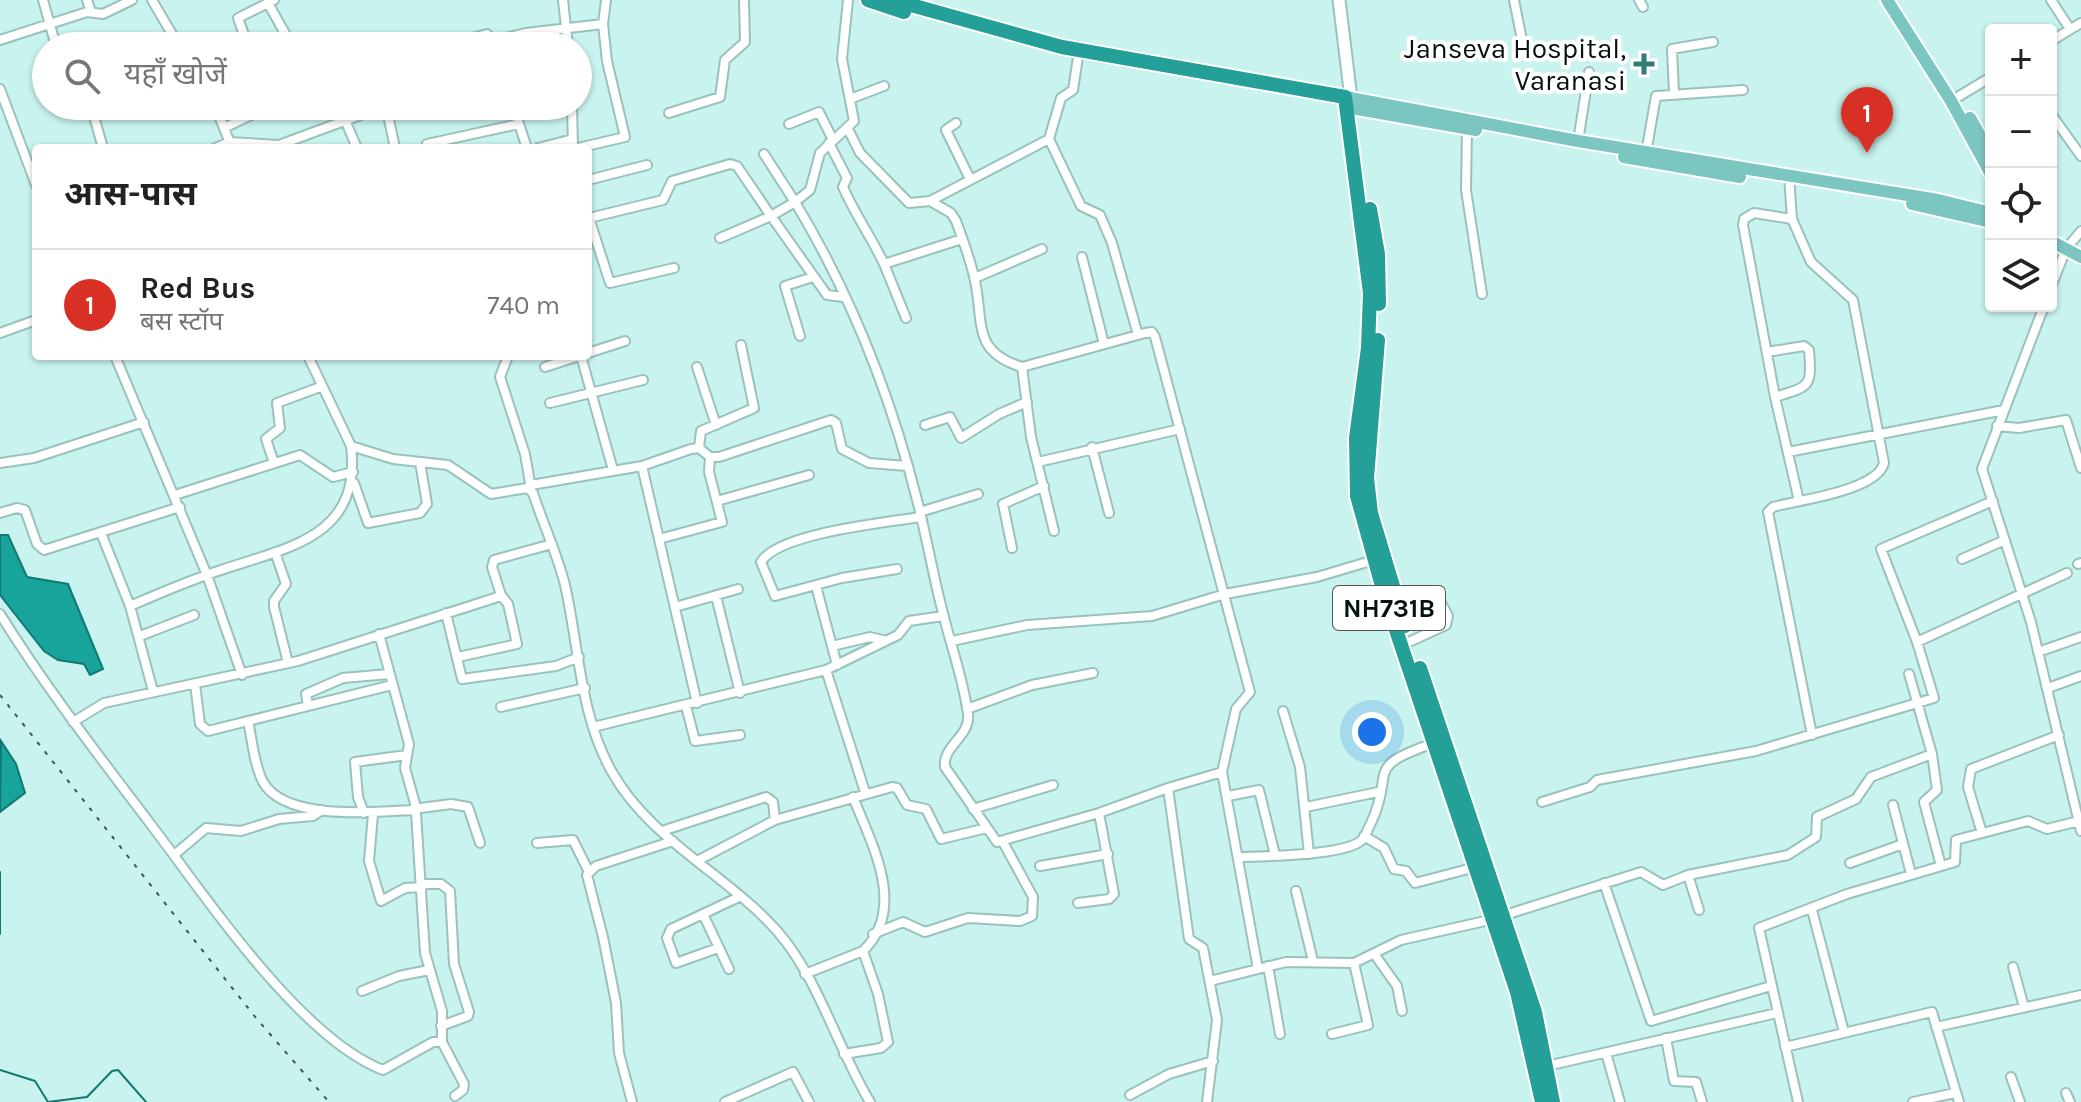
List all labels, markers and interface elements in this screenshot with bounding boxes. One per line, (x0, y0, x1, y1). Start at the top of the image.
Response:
map controls (1985, 24, 2057, 312)
button: + (1985, 24, 2057, 96)
search box (32, 32, 592, 120)
place label: Janseva Hospital, Varanasi (1404, 32, 1626, 97)
marker: Janseva Hospital, Varanasi (1633, 53, 1655, 75)
icon: search (60, 54, 104, 98)
text: यहाँ खोजें (124, 56, 227, 92)
pin: 1 (1841, 87, 1893, 153)
button: − (1985, 96, 2057, 168)
button: locate (1985, 168, 2057, 240)
text: आस-पास (64, 174, 197, 214)
button: layers (1985, 240, 2057, 312)
text: Red Bus (140, 270, 255, 306)
text: 1 (85, 290, 95, 321)
text: 740 m (487, 290, 560, 321)
text: बस स्टॉप (140, 306, 223, 337)
road number: NH731B (1333, 586, 1445, 630)
your location (1352, 712, 1392, 752)

